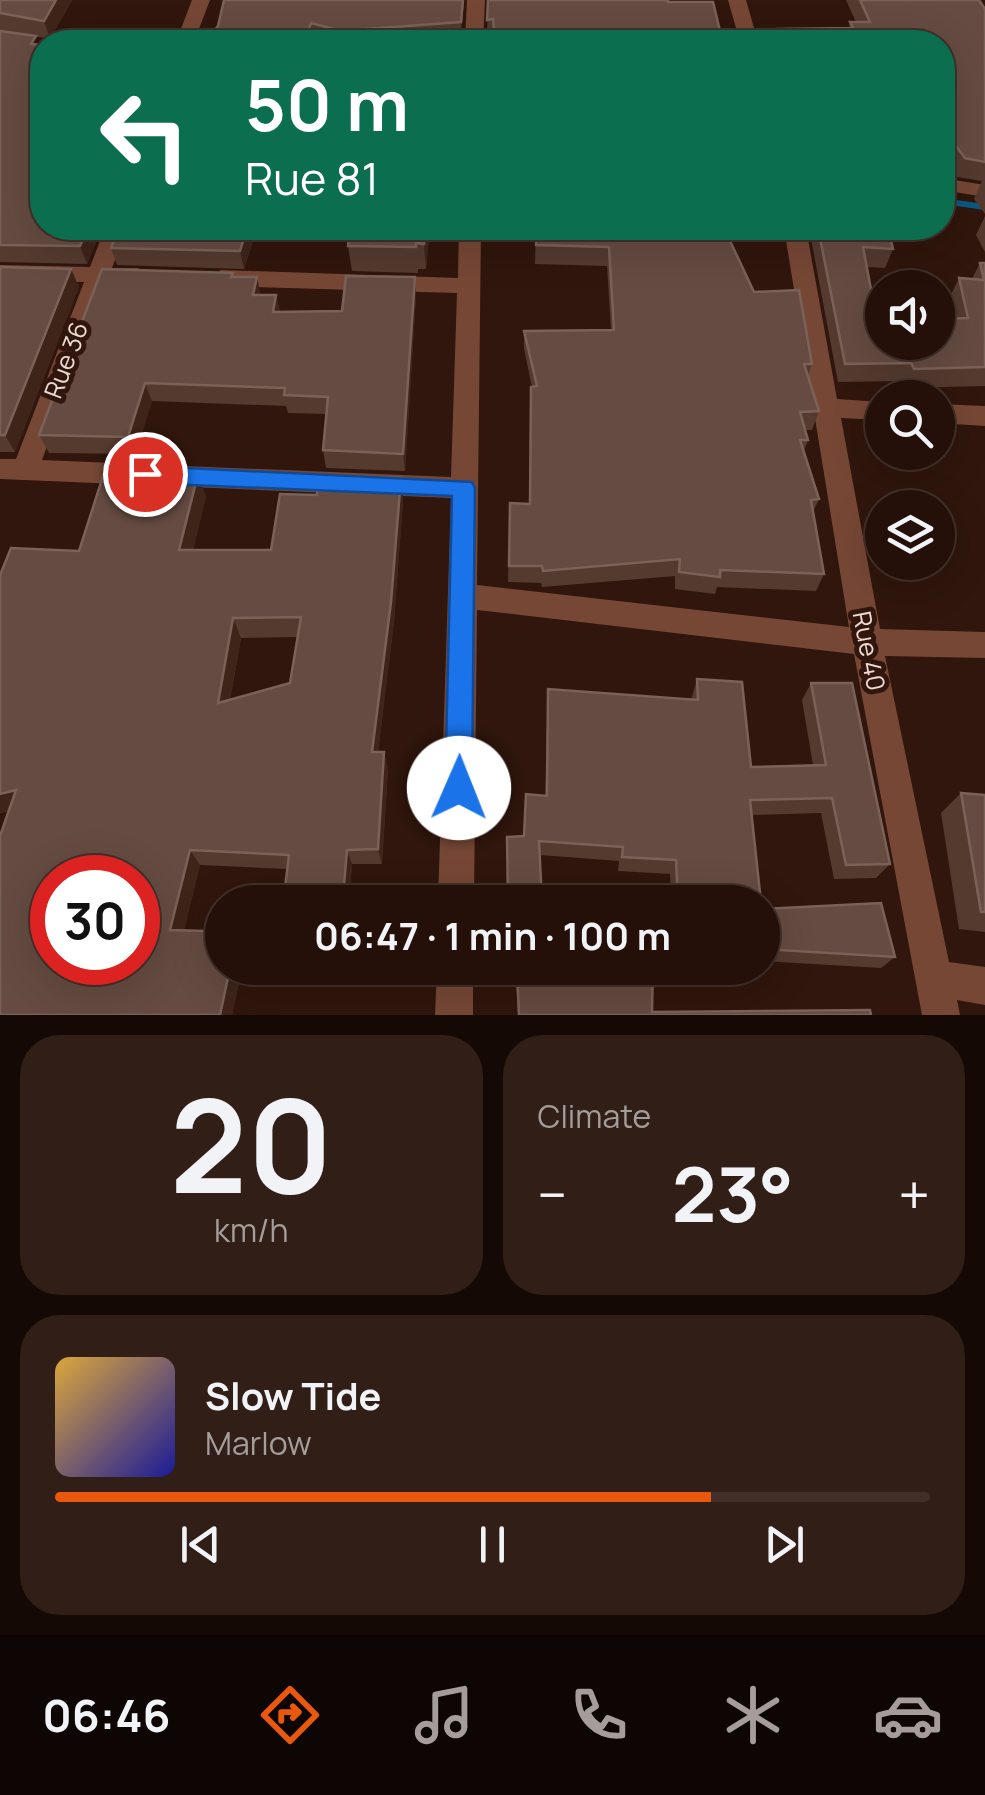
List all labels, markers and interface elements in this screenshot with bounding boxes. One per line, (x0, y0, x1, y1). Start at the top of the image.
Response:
text: 50 m (245, 56, 409, 152)
icon: left (80, 70, 210, 200)
text: Rue 81 (245, 147, 379, 209)
map controls (865, 270, 955, 580)
button: sound (865, 270, 955, 360)
street label: Rue 36 (35, 316, 96, 403)
button: search (865, 380, 955, 470)
pin (103, 432, 188, 517)
icon: arrive (118, 447, 173, 502)
button: layers (865, 490, 955, 580)
street label: Rue 40 (845, 608, 894, 694)
position arrow (407, 736, 511, 840)
speed limit sign: 30 (30, 855, 160, 985)
text: 06:47 · 1 min · 100 m (314, 909, 671, 961)
text: 20 (170, 1054, 333, 1232)
text: Climate (538, 1094, 651, 1138)
text: 23° (672, 1142, 794, 1245)
text: − (538, 1156, 567, 1232)
text: + (898, 1156, 930, 1232)
text: km/h (214, 1208, 288, 1252)
text: Slow Tide (205, 1369, 382, 1421)
text: Marlow (205, 1421, 312, 1465)
icon: previous (173, 1517, 228, 1572)
icon: pause (465, 1517, 520, 1572)
icon: next (757, 1517, 812, 1572)
icon: directions (255, 1680, 325, 1750)
icon: music (409, 1680, 479, 1750)
icon: phone (564, 1680, 634, 1750)
icon: climate (718, 1680, 788, 1750)
icon: car (873, 1680, 943, 1750)
text: 06:46 (42, 1684, 171, 1746)

